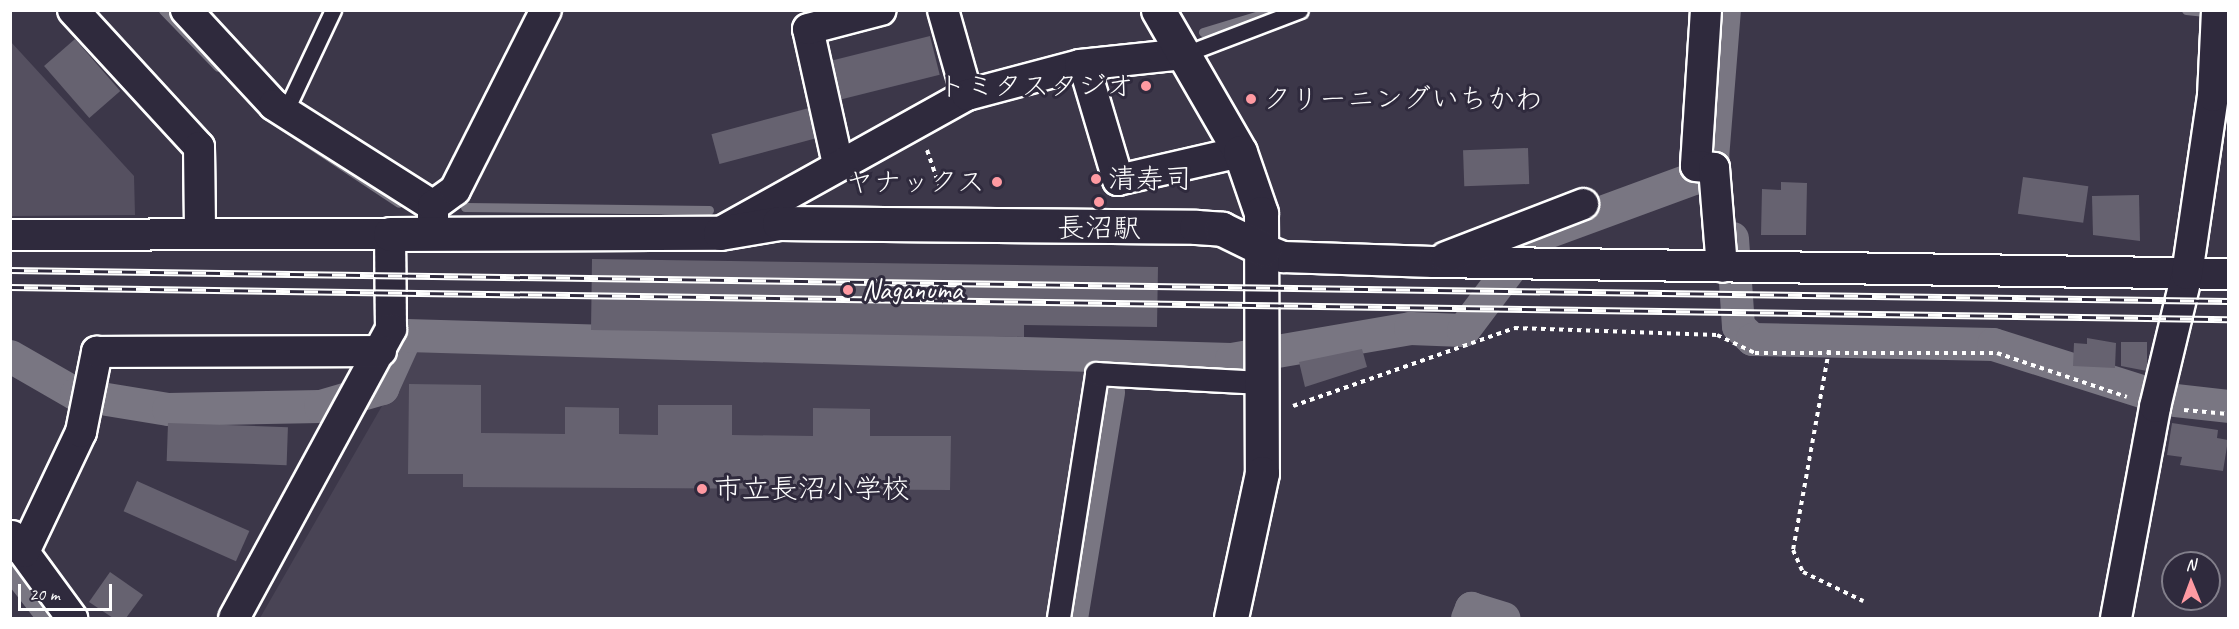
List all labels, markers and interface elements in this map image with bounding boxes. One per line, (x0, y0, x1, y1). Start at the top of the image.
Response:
place label: トミタスタジオ (938, 69, 1134, 103)
marker: トミタスタジオ (1139, 79, 1153, 93)
place label: クリーニングいちかわ (1263, 82, 1543, 116)
marker: クリーニングいちかわ (1244, 92, 1258, 106)
place label: 清寿司 (1108, 162, 1192, 196)
place label: ヤナックス (845, 165, 985, 199)
marker: 清寿司 (1089, 172, 1103, 186)
marker: ヤナックス (990, 175, 1004, 189)
marker: 長沼駅 (1092, 195, 1106, 209)
place label: 長沼駅 (1057, 211, 1141, 245)
place label: Naganuma (862, 273, 963, 307)
marker: Naganuma (839, 281, 857, 299)
place label: 市立長沼小学校 (714, 472, 910, 506)
marker: 市立長沼小学校 (695, 482, 709, 496)
north arrow (2161, 551, 2221, 611)
text: N (2186, 555, 2196, 575)
scale bar (21, 572, 116, 610)
text: 20 m (29, 583, 60, 605)

